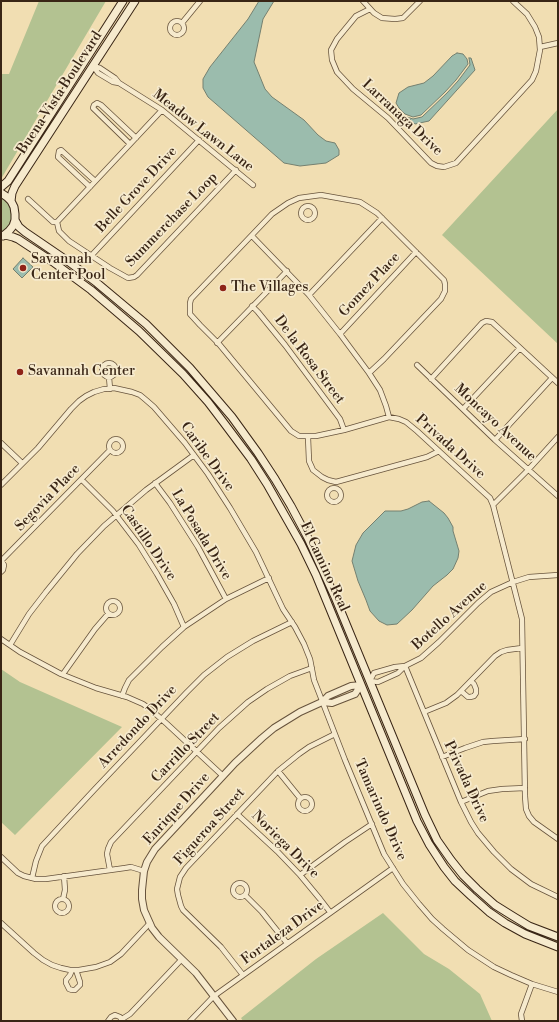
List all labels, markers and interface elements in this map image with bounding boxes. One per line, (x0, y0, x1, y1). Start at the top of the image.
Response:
street label: Buena Vista Boulevard (14, 28, 106, 158)
street label: Larranaga Drive (358, 76, 446, 160)
street label: Meadow Lawn Lane (149, 86, 257, 176)
street label: Belle Grove Drive (93, 144, 181, 236)
street label: Summerchase Loop (123, 169, 221, 271)
street label: Gomez Place (336, 249, 404, 321)
place label: Savannah Center Pool (31, 252, 105, 284)
marker: Savannah Center Pool (18, 263, 28, 273)
place label: The Villages (231, 280, 308, 296)
marker: The Villages (218, 283, 228, 293)
street label: De la Rosa Street (270, 312, 348, 408)
place label: Savannah Center (28, 364, 135, 380)
marker: Savannah Center (15, 367, 25, 377)
street label: Moncayo Avenue (450, 381, 540, 465)
street label: Privada Drive (412, 411, 488, 483)
street label: Caribe Drive (176, 419, 238, 495)
street label: Segovia Place (12, 461, 84, 535)
street label: La Posada Drive (167, 487, 235, 583)
street label: Castillo Drive (117, 502, 179, 584)
street label: El Camino Real (296, 519, 352, 615)
street label: Botello Avenue (409, 578, 491, 654)
street label: Arredondo Drive (95, 682, 181, 772)
street label: Carrillo Street (148, 709, 224, 787)
street label: Privada Drive (440, 739, 492, 825)
street label: Tamarindo Drive (350, 757, 410, 863)
street label: Enrique Drive (140, 769, 214, 849)
street label: Figueroa Street (171, 785, 249, 869)
street label: Noriega Drive (248, 808, 322, 882)
street label: Fortaleza Drive (238, 897, 328, 969)

